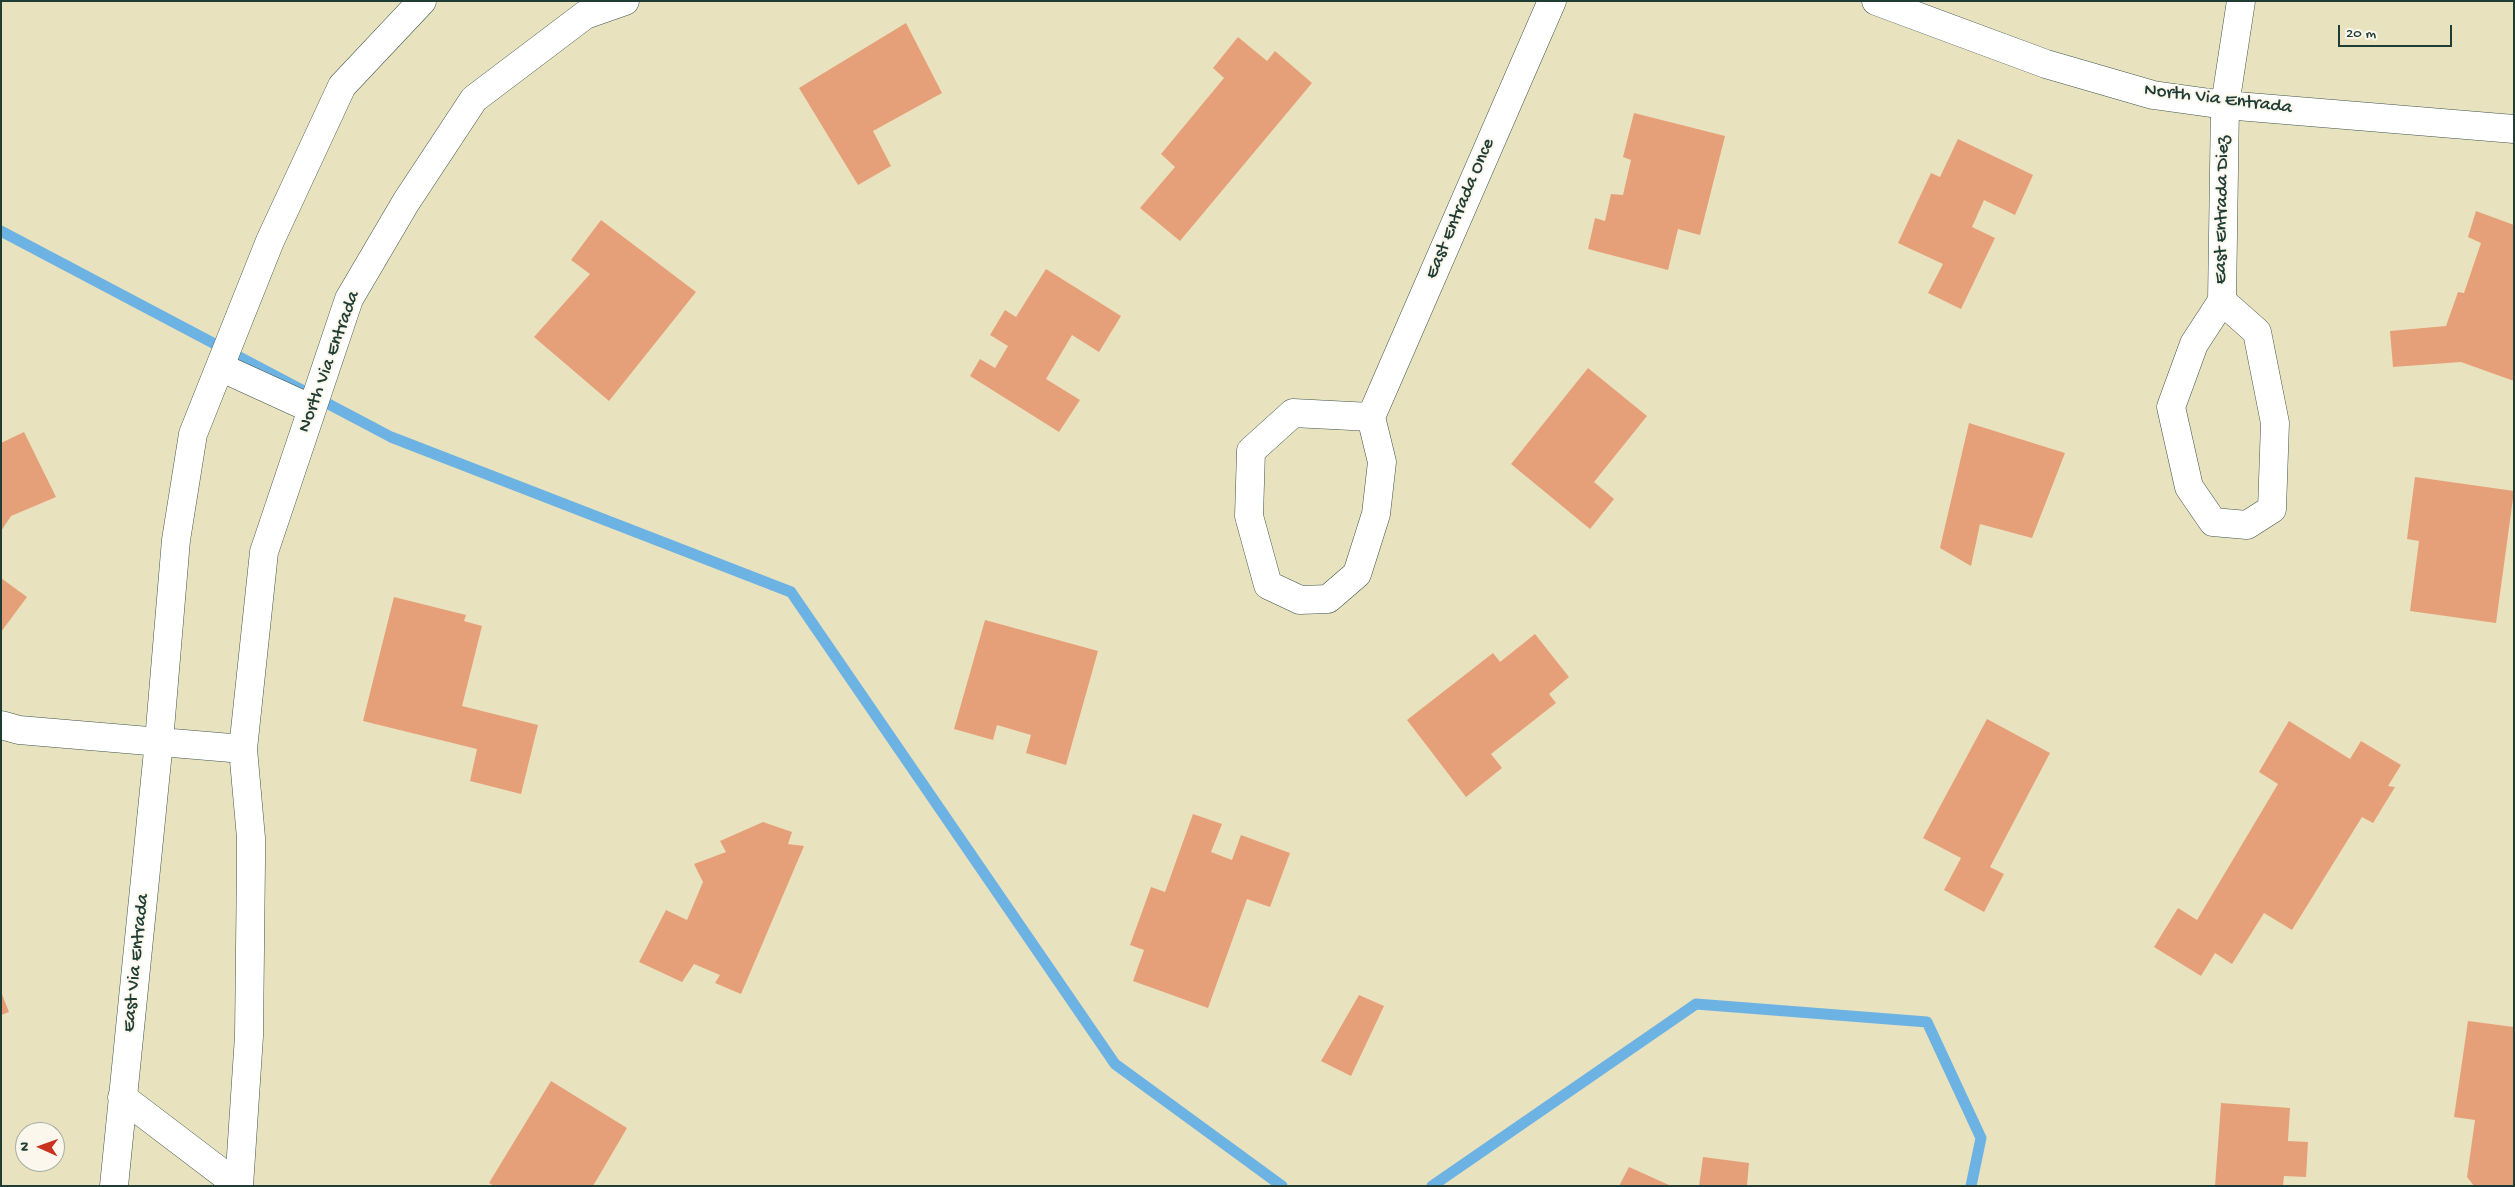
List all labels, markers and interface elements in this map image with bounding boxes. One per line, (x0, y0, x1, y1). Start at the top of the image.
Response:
scale bar (2340, 15, 2454, 47)
text: 20 m (2346, 25, 2376, 43)
street label: North Via Entrada (2143, 80, 2293, 120)
street label: East Entrada Once (1421, 135, 1501, 283)
street label: East Entrada Diez (2210, 136, 2236, 284)
street label: North Via Entrada (294, 288, 366, 436)
street label: East Via Entrada (118, 893, 156, 1033)
north arrow (15, 1122, 65, 1172)
text: N (17, 1142, 34, 1151)

